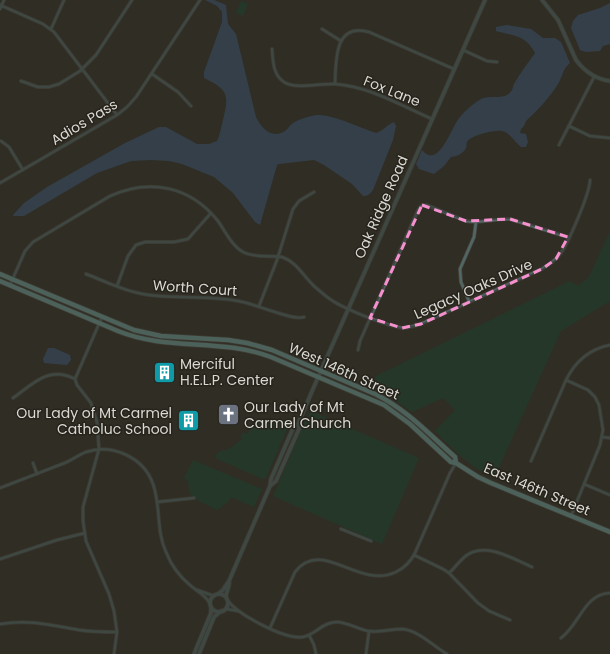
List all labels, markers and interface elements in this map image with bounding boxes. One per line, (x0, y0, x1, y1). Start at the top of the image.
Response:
street label: Fox Lane (361, 71, 424, 112)
street label: Adios Pass (47, 94, 121, 150)
street label: Oak Ridge Road (349, 152, 413, 262)
street label: Legacy Oaks Drive (411, 254, 536, 324)
street label: Worth Court (152, 275, 238, 301)
street label: West 146th Street (285, 338, 403, 404)
place label: Merciful H.E.L.P. Center (180, 354, 274, 390)
building icon: Merciful H.E.L.P. Center (152, 359, 178, 385)
place label: Our Lady of Mt Carmel Church (244, 397, 351, 433)
church icon: Our Lady of Mt Carmel Church (215, 402, 241, 428)
place label: Our Lady of Mt Carmel Catholuc School (16, 403, 172, 439)
building icon: Our Lady of Mt Carmel Catholuc School (175, 408, 201, 434)
street label: East 146th Street (481, 458, 593, 520)

